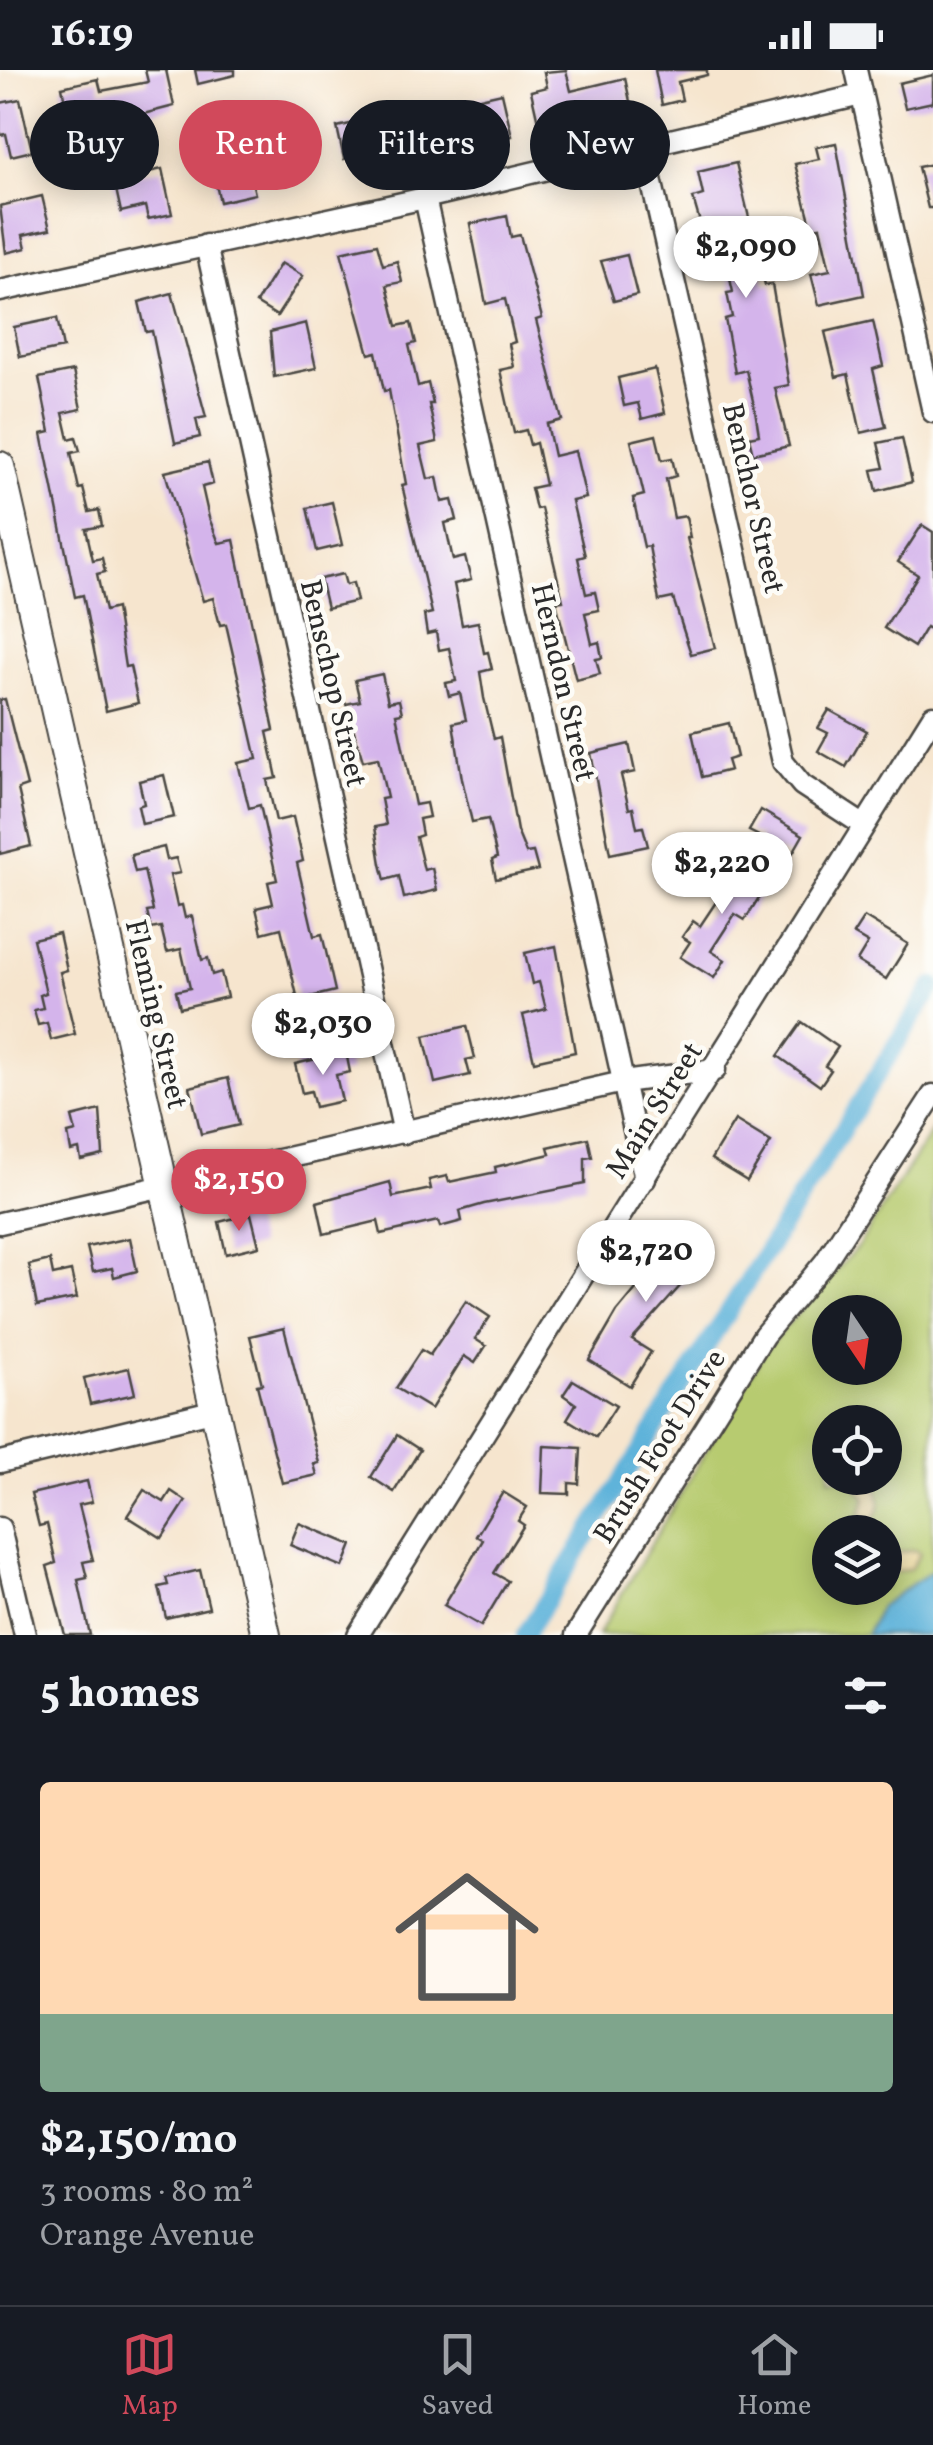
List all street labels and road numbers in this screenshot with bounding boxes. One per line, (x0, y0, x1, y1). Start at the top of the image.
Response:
street label: Benchor Street (710, 399, 794, 598)
street label: Benschop Street (288, 575, 376, 791)
street label: Herndon Street (519, 579, 605, 786)
street label: Fleming Street (113, 915, 197, 1113)
street label: Main Street (597, 1034, 714, 1188)
street label: Brush Foot Drive (584, 1342, 737, 1552)

